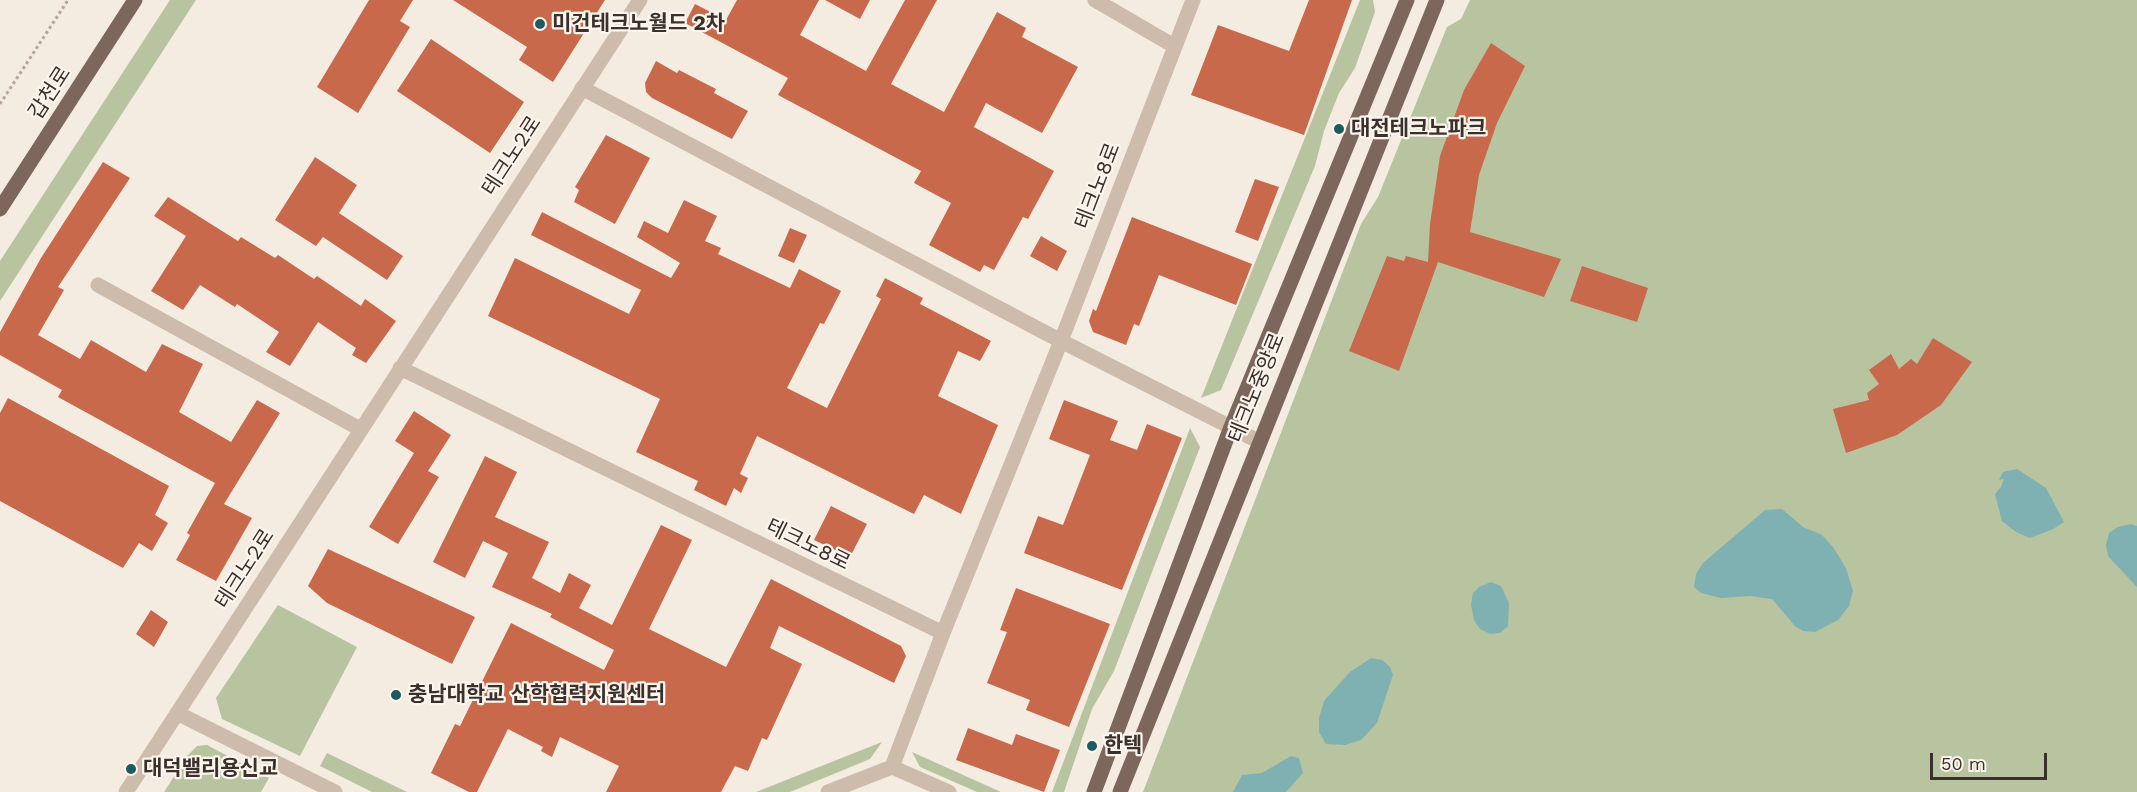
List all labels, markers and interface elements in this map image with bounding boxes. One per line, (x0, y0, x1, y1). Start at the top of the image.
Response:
place label: 미건테크노월드 2차 (552, 11, 725, 37)
marker: 미건테크노월드 2차 (533, 17, 547, 31)
street label: 갑천로 (24, 62, 76, 124)
street label: 테크노2로 (477, 112, 547, 200)
place label: 대전테크노파크 (1351, 116, 1486, 142)
marker: 대전테크노파크 (1332, 122, 1346, 136)
street label: 테크노8로 (1070, 139, 1126, 233)
street label: 테크노중앙로 (1224, 330, 1290, 446)
street label: 테크노8로 (762, 514, 854, 576)
street label: 테크노2로 (210, 525, 280, 613)
place label: 충남대학교 산학협력지원센터 (408, 682, 665, 708)
marker: 충남대학교 산학협력지원센터 (389, 688, 403, 702)
place label: 한텍 (1104, 733, 1143, 759)
marker: 한텍 (1085, 739, 1099, 753)
scale bar (1933, 741, 2050, 779)
text: 50 m (1941, 753, 1986, 774)
place label: 대덕밸리용신교 (143, 756, 278, 782)
marker: 대덕밸리용신교 (124, 762, 138, 776)

